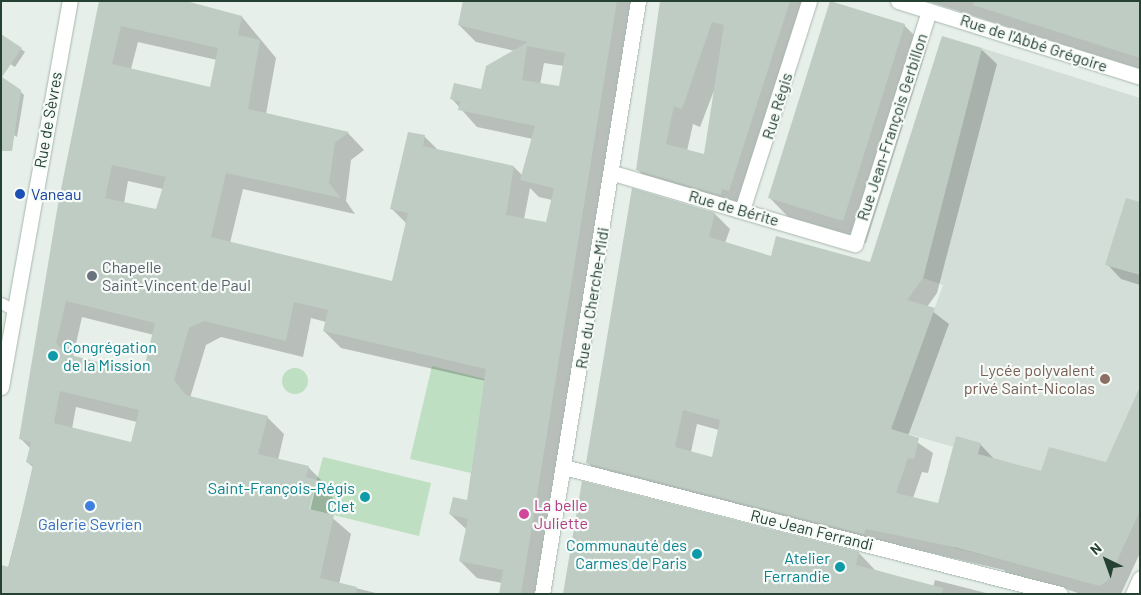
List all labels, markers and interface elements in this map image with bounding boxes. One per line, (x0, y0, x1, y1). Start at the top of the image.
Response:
street label: Rue de l'Abbé Grégoire (958, 10, 1110, 76)
street label: Rue Jean-François Gerbillon (853, 31, 931, 223)
street label: Rue de Sèvres (30, 70, 66, 170)
street label: Rue Régis (758, 70, 796, 142)
place label: Vaneau (31, 184, 82, 204)
street label: Rue de Bérite (687, 186, 781, 230)
marker: Vaneau (13, 187, 27, 201)
street label: Rue du Cherche-Midi (571, 226, 613, 370)
place label: Chapelle Saint-Vincent de Paul (102, 257, 251, 295)
marker: Chapelle Saint-Vincent de Paul (86, 270, 98, 282)
place label: Congrégation de la Mission (63, 337, 157, 375)
marker: Congrégation de la Mission (47, 350, 59, 362)
place label: Lycée polyvalent privé Saint-Nicolas (964, 360, 1095, 398)
marker: Lycée polyvalent privé Saint-Nicolas (1099, 373, 1111, 385)
place label: Saint-François-Régis Clet (208, 478, 355, 516)
marker: Saint-François-Régis Clet (359, 491, 371, 503)
place label: La belle Juliette (534, 495, 588, 533)
marker: Galerie Sevrien (84, 500, 96, 512)
street label: Rue Jean Ferrandi (749, 505, 875, 555)
marker: La belle Juliette (518, 508, 530, 520)
place label: Galerie Sevrien (38, 514, 142, 534)
place label: Communauté des Carmes de Paris (566, 535, 687, 573)
north arrow (1081, 535, 1131, 585)
text: N (1086, 539, 1105, 558)
marker: Communauté des Carmes de Paris (691, 548, 703, 560)
place label: Atelier Ferrandie (763, 548, 830, 586)
marker: Atelier Ferrandie (834, 561, 846, 573)

